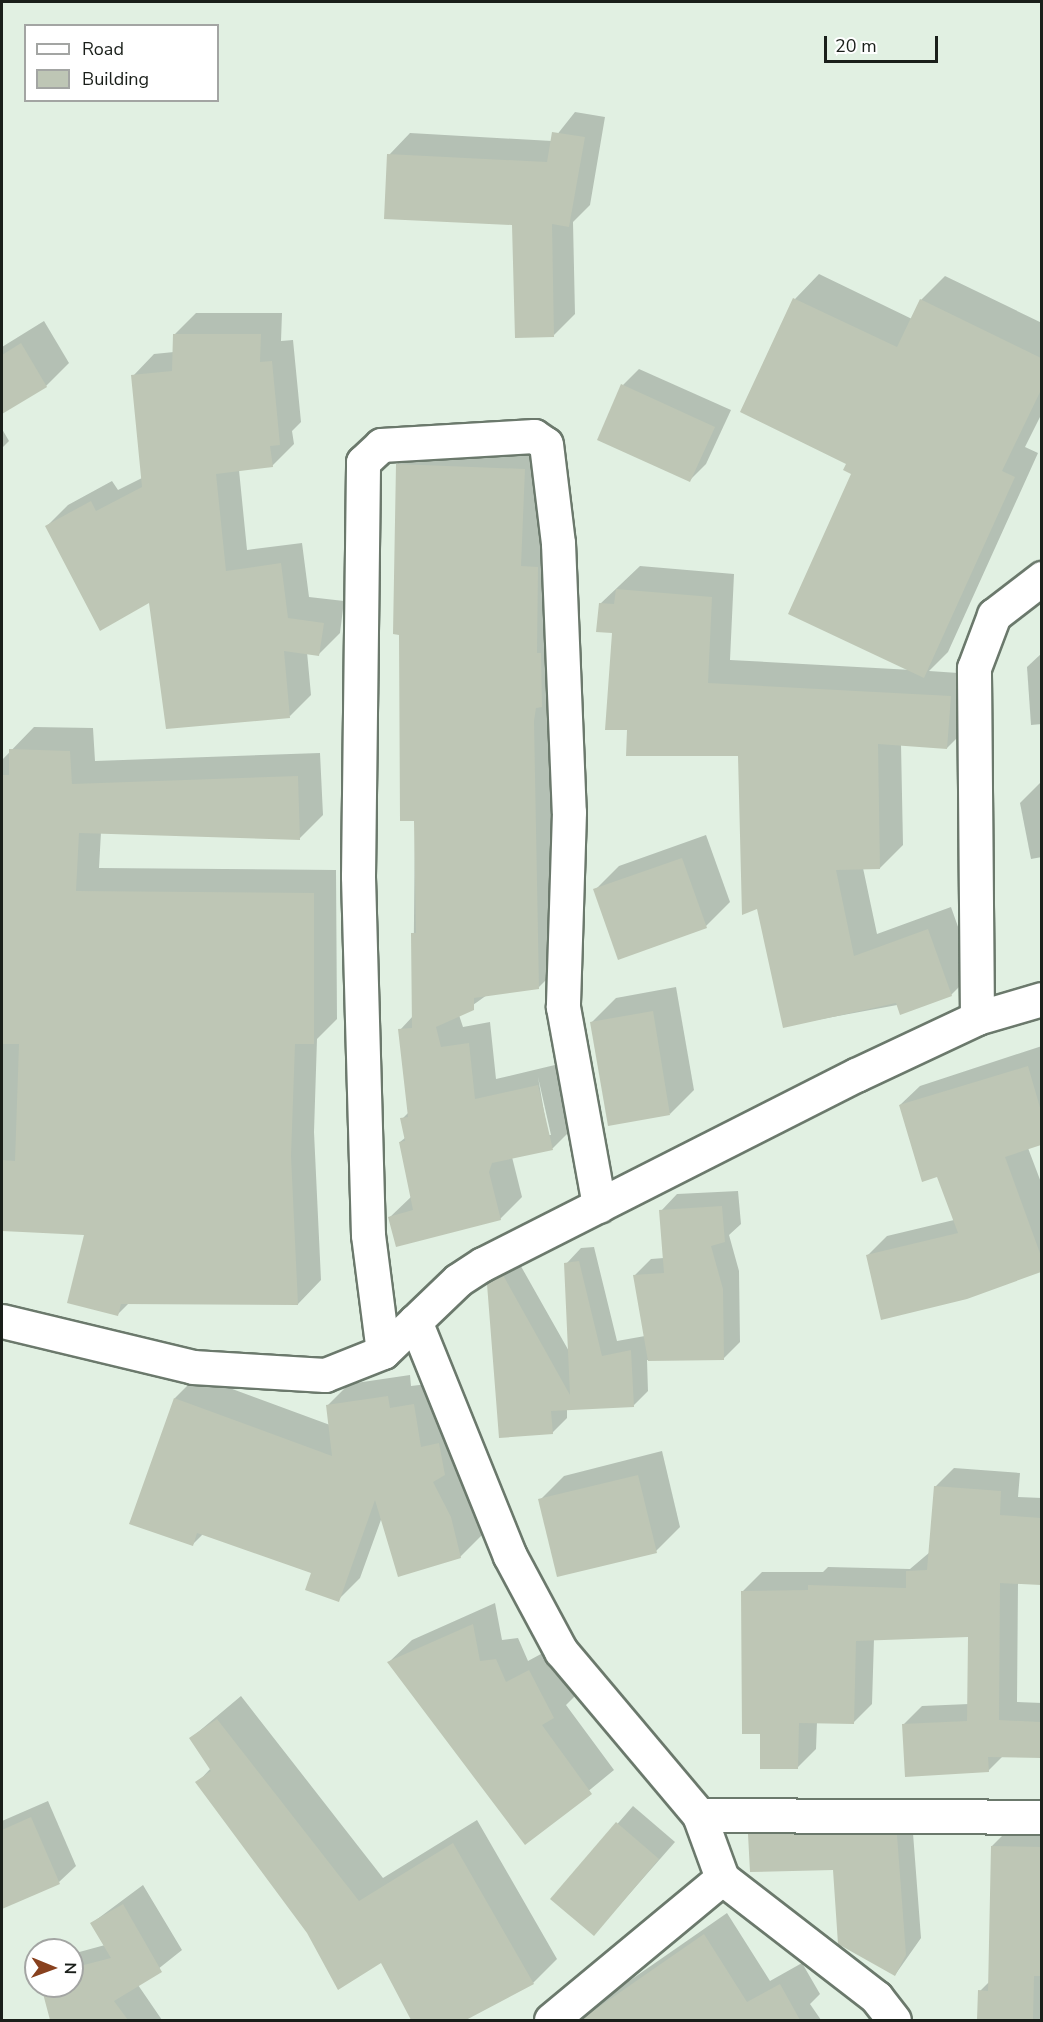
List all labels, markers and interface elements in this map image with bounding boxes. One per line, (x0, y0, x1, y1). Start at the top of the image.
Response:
legend (24, 24, 219, 102)
scale bar (827, 24, 941, 62)
text: 20 m (835, 34, 877, 58)
text: Road (82, 37, 124, 61)
text: Building (82, 67, 149, 91)
north arrow (24, 1938, 84, 1998)
text: N (59, 1962, 81, 1974)

